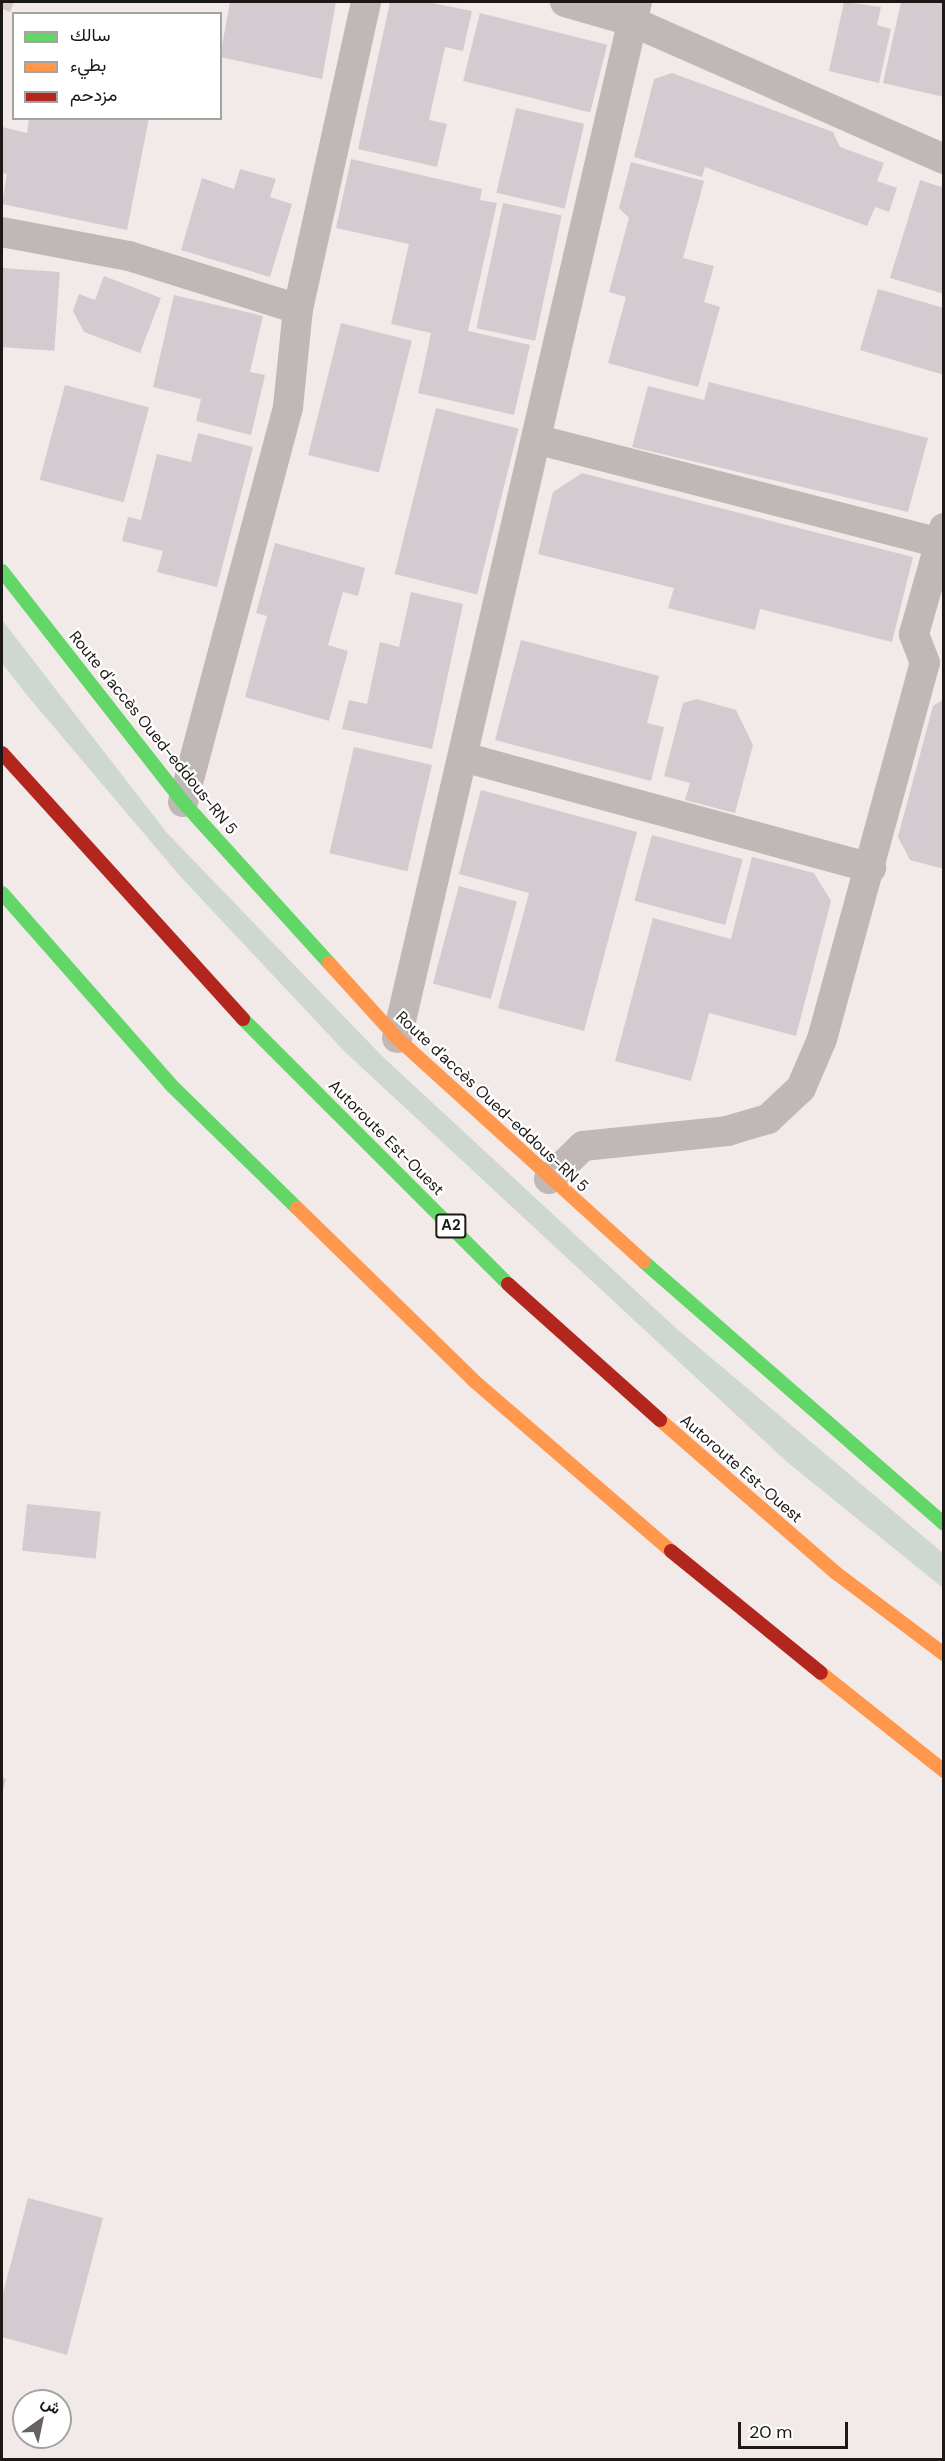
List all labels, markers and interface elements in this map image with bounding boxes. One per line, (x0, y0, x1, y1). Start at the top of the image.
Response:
legend (12, 12, 222, 120)
text: سالك (70, 23, 110, 47)
text: بطيء (70, 53, 106, 77)
text: مزدحم (70, 83, 117, 107)
street label: Route d'accès Oued-eddous-RN 5 (65, 627, 241, 839)
street label: Route d'accès Oued-eddous-RN 5 (392, 1008, 592, 1196)
street label: Autoroute Est-Ouest (324, 1076, 448, 1200)
road number: A2 (434, 1214, 468, 1238)
street label: Autoroute Est-Ouest (676, 1411, 806, 1527)
north arrow (12, 2389, 72, 2449)
text: ش (37, 2391, 65, 2419)
scale bar (741, 2410, 850, 2448)
text: 20 m (749, 2420, 792, 2444)

